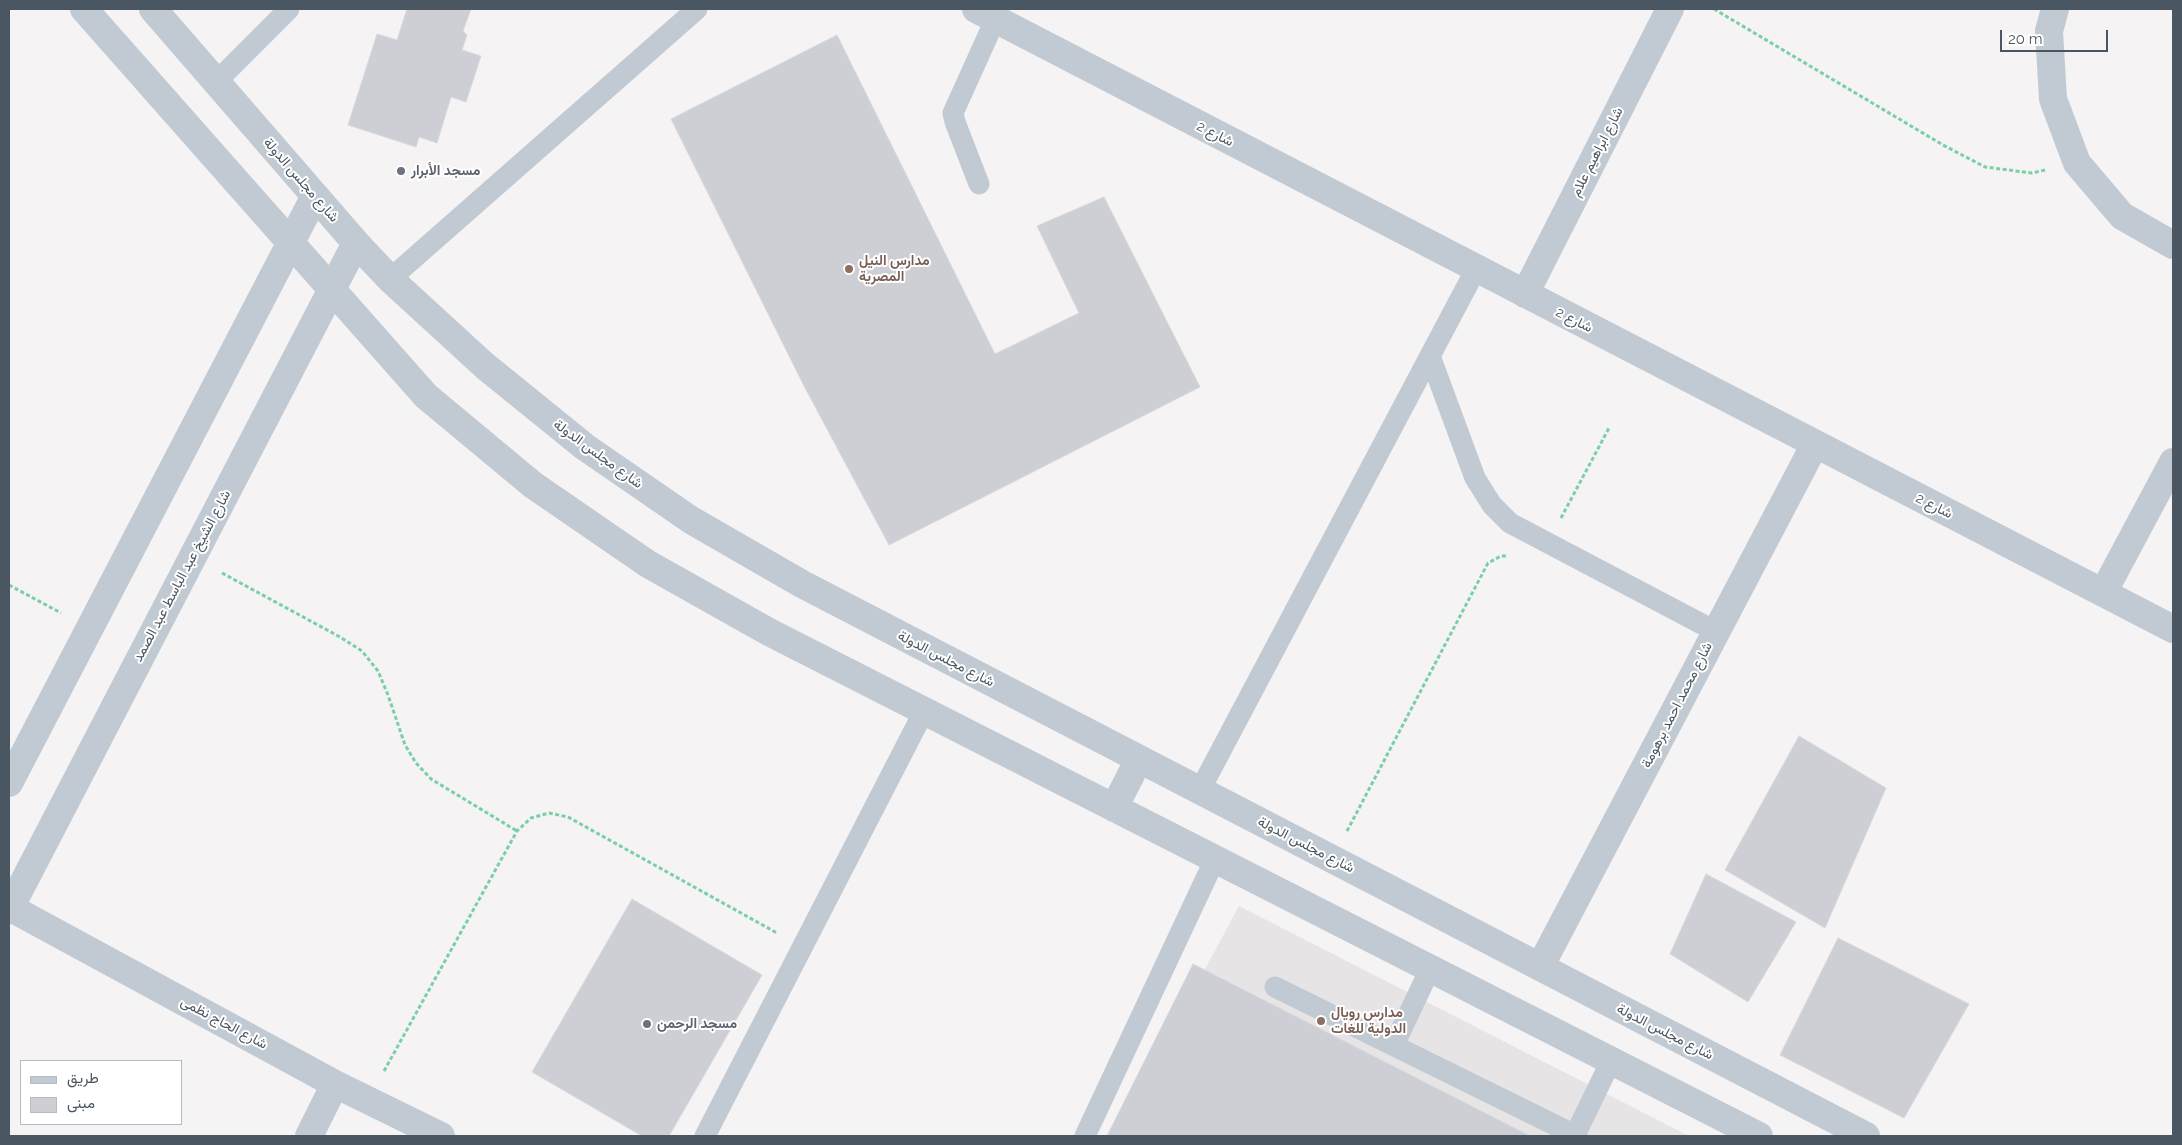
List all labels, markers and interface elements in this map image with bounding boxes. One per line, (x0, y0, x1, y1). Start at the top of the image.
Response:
scale bar (2002, 20, 2110, 52)
text: 20 m (2008, 30, 2043, 48)
street label: شارع ابراهيم علام (1567, 104, 1627, 200)
street label: شارع 2 (1194, 118, 1236, 150)
street label: شارع مجلس الدولة (260, 134, 342, 226)
place label: مسجد الأبرار (411, 163, 480, 179)
marker: مسجد الأبرار (395, 165, 407, 177)
place label: مدارس النيل المصرية (859, 253, 930, 286)
marker: مدارس النيل المصرية (843, 263, 855, 275)
street label: شارع 2 (1553, 304, 1595, 336)
street label: شارع مجلس الدولة (550, 416, 646, 492)
street label: شارع الشيخ عبد الباسط عبد الصمد (129, 487, 235, 665)
street label: شارع 2 (1913, 490, 1955, 522)
street label: شارع مجلس الدولة (895, 627, 997, 691)
street label: شارع محمد احمد برهومة (1638, 639, 1716, 771)
street label: شارع مجلس الدولة (1255, 813, 1357, 877)
street label: شارع الحاج نظمى (178, 993, 270, 1053)
street label: شارع مجلس الدولة (1614, 1000, 1716, 1064)
place label: مدارس رويال الدولية للغات (1331, 1005, 1406, 1038)
marker: مدارس رويال الدولية للغات (1315, 1015, 1327, 1027)
place label: مسجد الرحمن (657, 1016, 737, 1032)
marker: مسجد الرحمن (641, 1018, 653, 1030)
legend (20, 1060, 182, 1125)
text: طريق (67, 1069, 99, 1087)
text: مبنى (67, 1094, 95, 1112)

